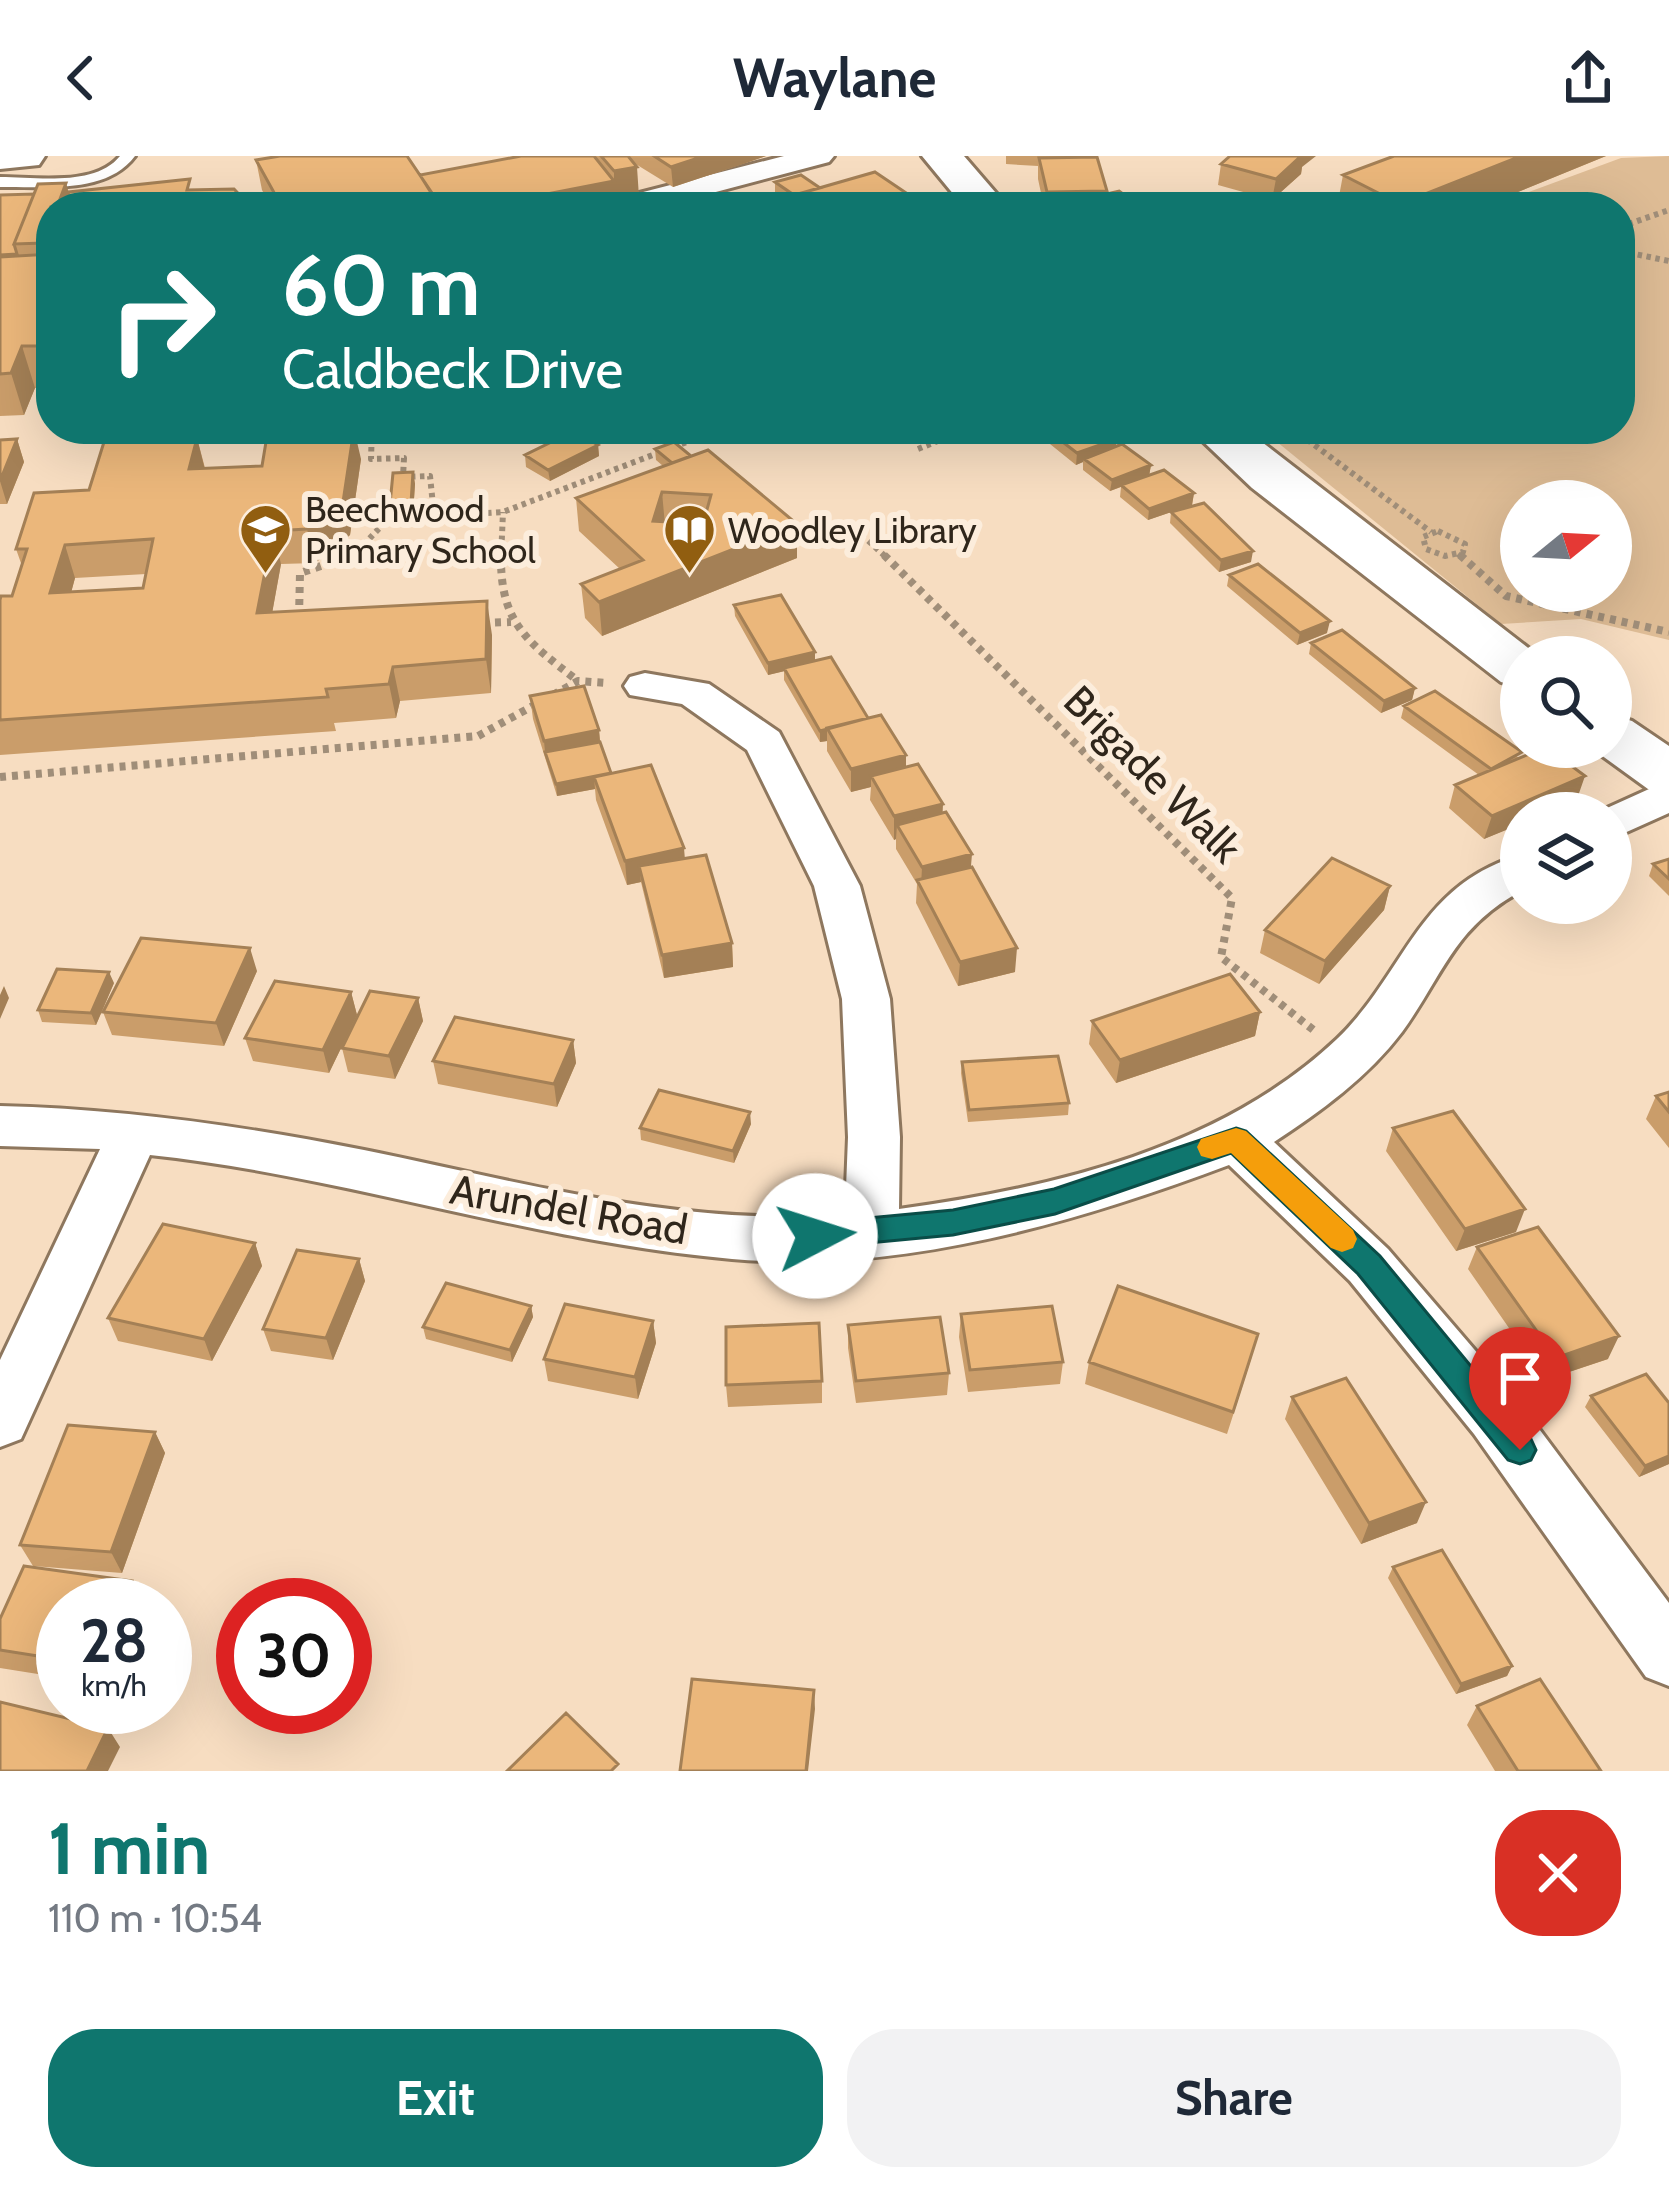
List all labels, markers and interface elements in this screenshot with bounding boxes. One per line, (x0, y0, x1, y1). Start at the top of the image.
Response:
icon: back (48, 45, 114, 111)
text: Waylane (733, 45, 936, 111)
icon: share (1555, 45, 1621, 111)
text: 60 m (282, 234, 480, 336)
icon: right (84, 240, 240, 396)
text: Caldbeck Drive (282, 336, 623, 402)
north arrow (1500, 480, 1632, 612)
map controls (1500, 480, 1632, 924)
place label: Beechwood Primary School (305, 487, 536, 572)
school or university icon: Beechwood Primary School (238, 502, 294, 576)
library icon: Woodley Library (661, 502, 717, 576)
place label: Woodley Library (728, 508, 977, 552)
button: search (1500, 636, 1632, 768)
street label: Brigade Walk (1054, 675, 1253, 874)
button: layers (1500, 792, 1632, 924)
street label: Arundel Road (446, 1163, 692, 1255)
position arrow (752, 1173, 878, 1299)
pin (1469, 1327, 1571, 1450)
icon: arrive (1487, 1345, 1553, 1411)
speed limit sign: 30 (216, 1578, 372, 1734)
text: 28 (80, 1604, 148, 1677)
text: km/h (81, 1667, 147, 1704)
text: 1 min (48, 1805, 210, 1892)
button: close (1495, 1810, 1621, 1936)
text: 110 m · 10:54 (48, 1894, 262, 1942)
button: Exit (48, 2029, 823, 2167)
button: Share (847, 2029, 1621, 2167)

